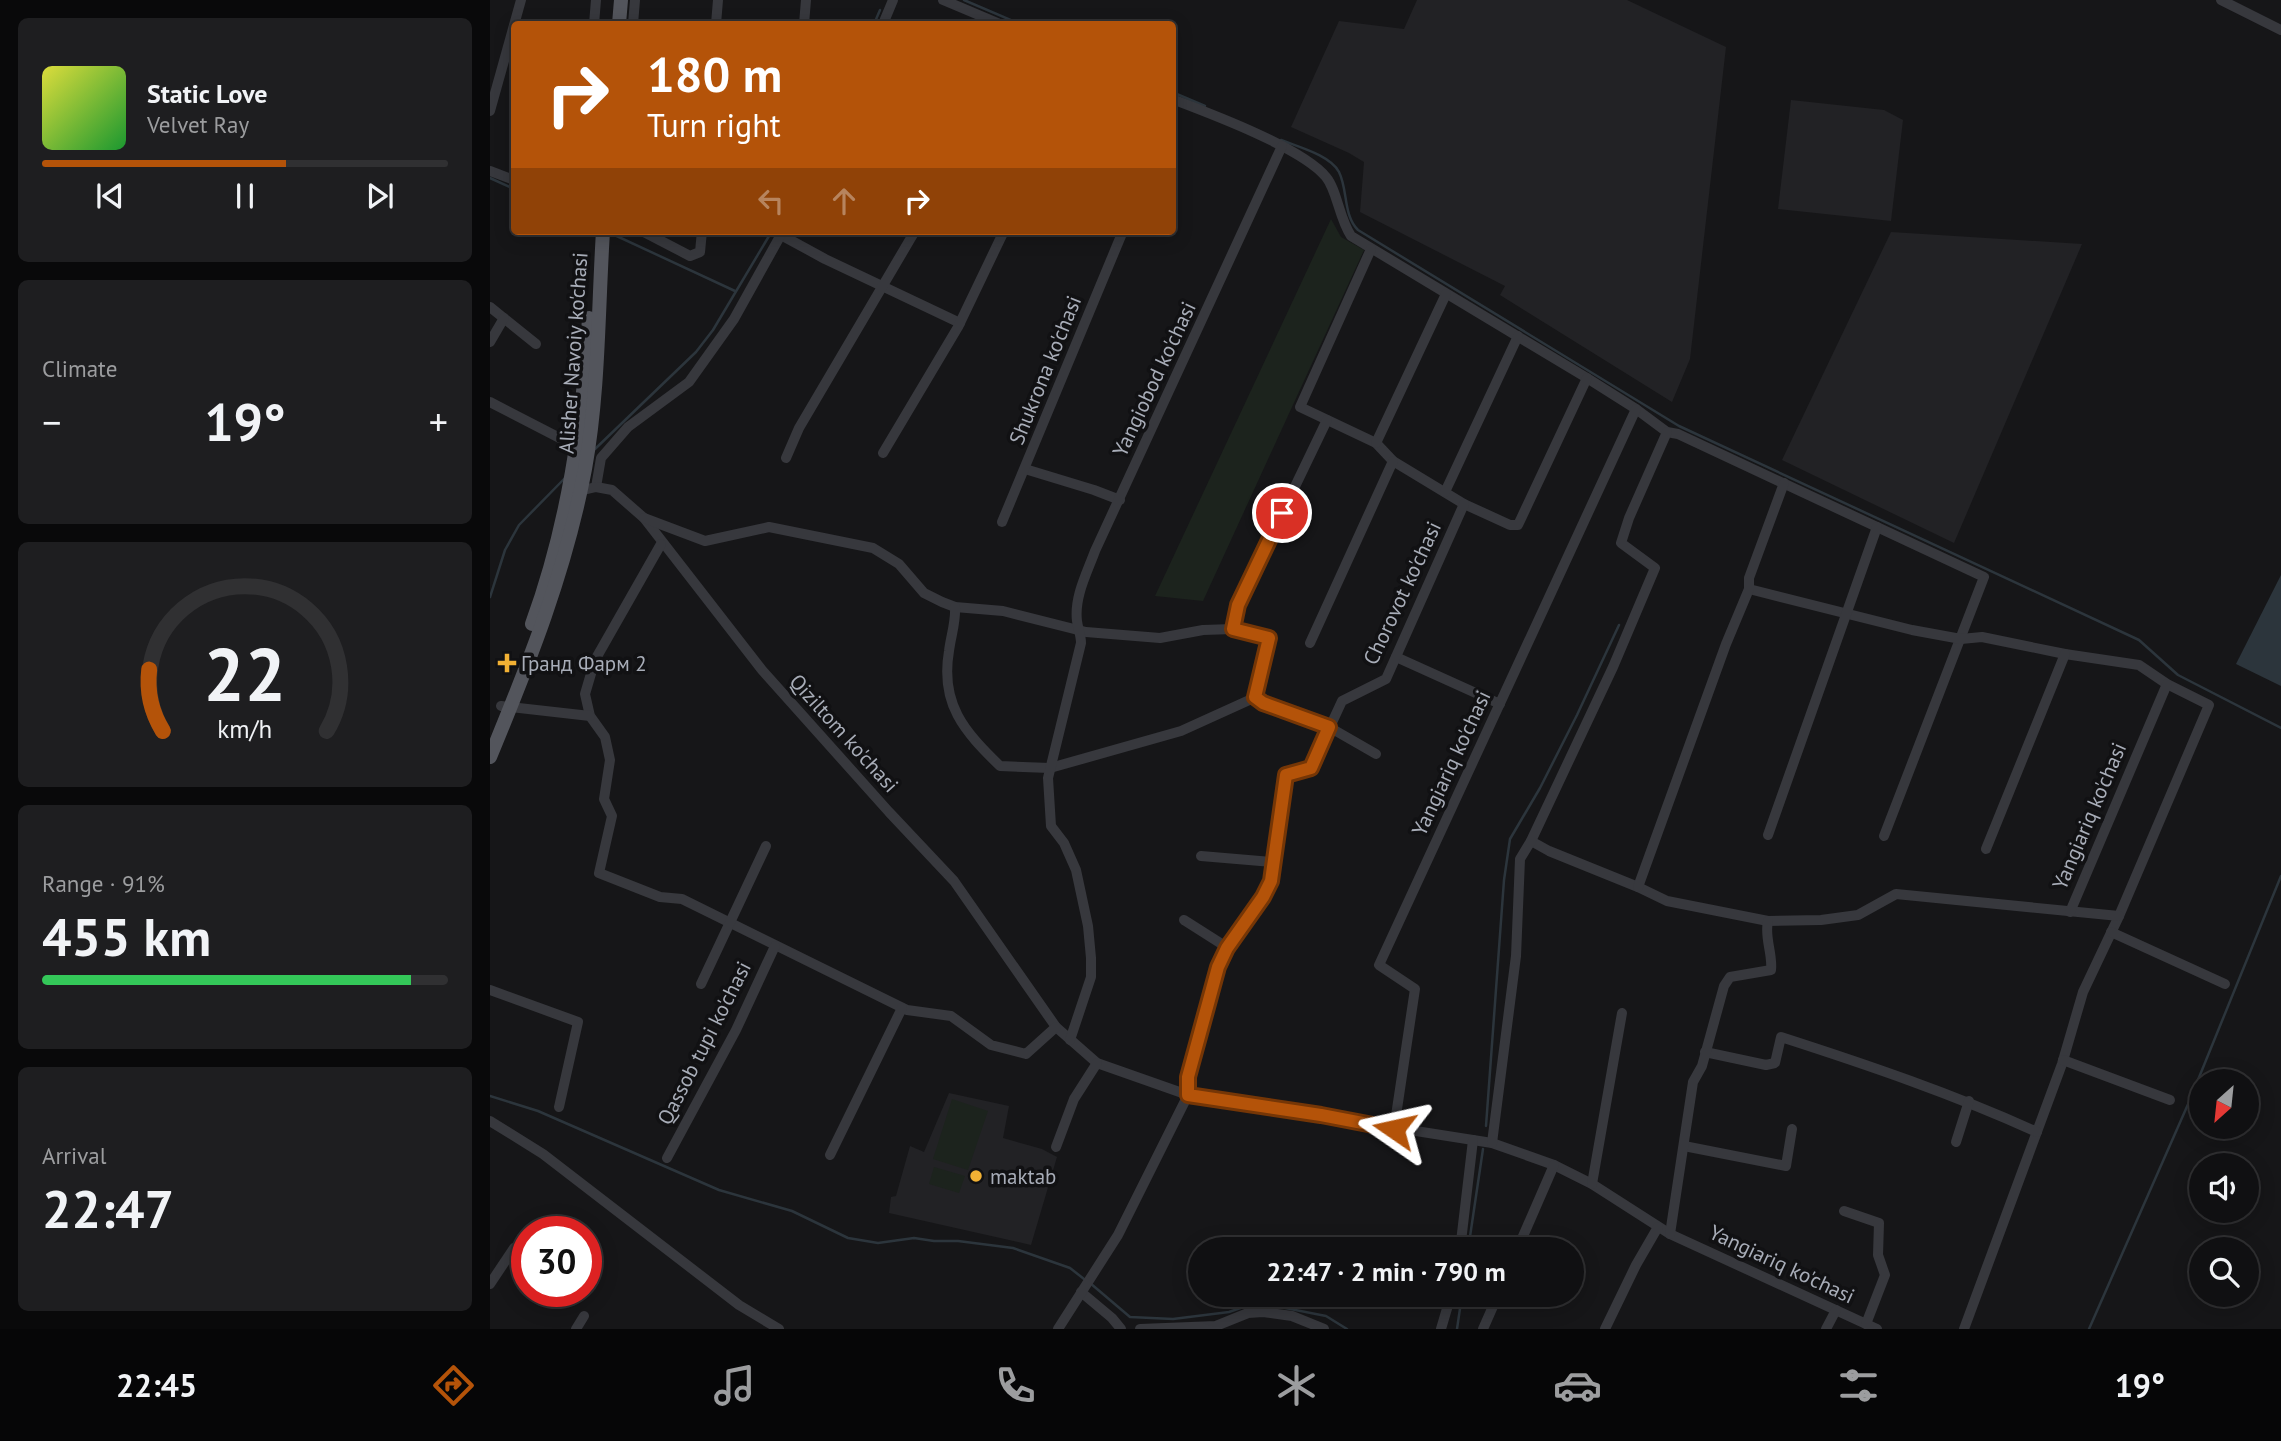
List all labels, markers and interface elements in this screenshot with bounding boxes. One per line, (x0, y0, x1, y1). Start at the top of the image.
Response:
text: 180 m (647, 42, 782, 106)
icon: right (532, 49, 623, 140)
text: Static Love (147, 77, 268, 110)
text: Turn right (647, 104, 781, 146)
text: Velvet Ray (147, 110, 249, 139)
icon: previous (91, 177, 129, 215)
icon: pause (226, 177, 264, 215)
icon: next (361, 177, 399, 215)
icon: left (752, 182, 790, 220)
icon: ahead (825, 182, 863, 220)
icon: right (898, 182, 936, 220)
street label: Alisher Navoiy ko'chasi (552, 251, 594, 455)
street label: Shukrona ko'chasi (1003, 292, 1087, 448)
street label: Yangiobod ko'chasi (1106, 297, 1202, 461)
text: Climate (42, 354, 117, 383)
text: 19° (204, 388, 286, 455)
text: − (42, 397, 61, 446)
text: + (429, 397, 448, 446)
pin (1252, 483, 1312, 543)
icon: arrive (1263, 494, 1301, 532)
street label: Chorovot ko'chasi (1357, 517, 1447, 669)
text: 22 (204, 627, 286, 721)
place label: Гранд Фарм 2 (521, 650, 647, 677)
marker: Гранд Фарм 2 (499, 655, 515, 671)
street label: Qiziltom ko'chasi (784, 668, 904, 798)
street label: Yangiariq ko'chasi (1406, 686, 1496, 840)
text: km/h (218, 712, 272, 744)
street label: Yangiariq ko'chasi (2046, 738, 2132, 894)
text: Range · 91% (42, 869, 165, 898)
text: 455 km (42, 903, 211, 970)
street label: Qassob tupi ko'chasi (651, 957, 757, 1129)
north arrow (2189, 1069, 2259, 1139)
map controls (2189, 1069, 2259, 1307)
position arrow (1357, 1092, 1431, 1166)
text: Arrival (42, 1141, 106, 1170)
button: sound (2189, 1153, 2259, 1223)
place label: maktab (990, 1163, 1056, 1190)
marker: maktab (968, 1168, 984, 1184)
text: 22:47 (42, 1175, 174, 1242)
speed limit sign: 30 (511, 1216, 602, 1307)
street label: Yangiariq ko'chasi (1705, 1219, 1859, 1309)
button: search (2189, 1237, 2259, 1307)
text: 22:47 · 2 min · 790 m (1266, 1255, 1506, 1288)
icon: directions (429, 1361, 478, 1410)
icon: music (710, 1361, 759, 1410)
icon: phone (991, 1361, 1040, 1410)
icon: climate (1272, 1361, 1321, 1410)
icon: car (1553, 1361, 1602, 1410)
icon: filters (1834, 1361, 1883, 1410)
text: 22:45 (116, 1364, 197, 1406)
text: 19° (2115, 1364, 2165, 1406)

